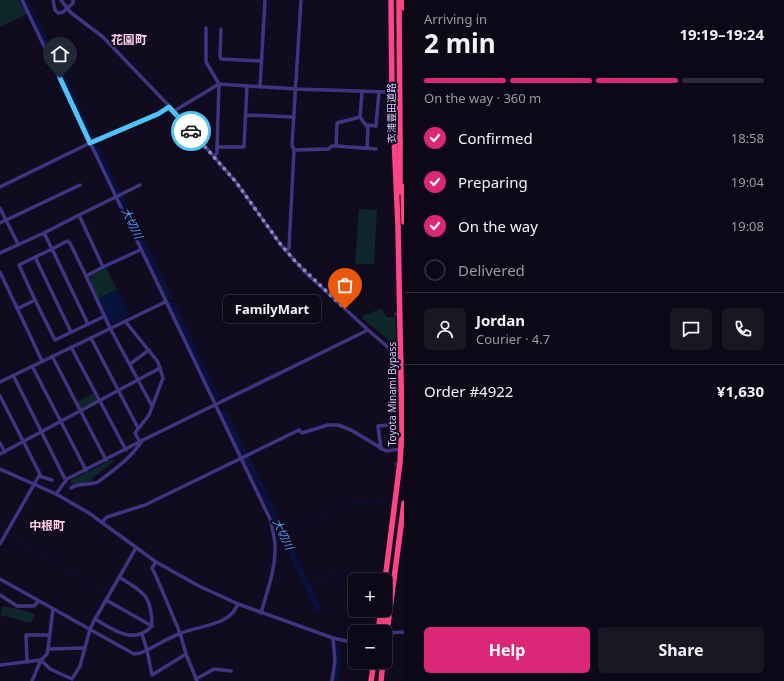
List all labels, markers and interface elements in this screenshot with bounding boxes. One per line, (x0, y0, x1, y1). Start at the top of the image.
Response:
text: Arriving in (424, 10, 487, 28)
text: 19:19–19:24 (679, 24, 764, 44)
text: 2 min (424, 25, 496, 61)
district label: 花園町 (111, 31, 147, 48)
pin (43, 37, 77, 78)
icon: home (49, 43, 71, 65)
street label: 衣浦豊田道路 (384, 83, 398, 144)
text: On the way · 360 m (424, 89, 541, 107)
courier (171, 111, 211, 151)
icon: car (180, 120, 202, 142)
icon: check (424, 127, 446, 149)
text: Confirmed (458, 128, 533, 148)
text: 18:58 (731, 129, 764, 147)
icon: check (424, 171, 446, 193)
text: Preparing (458, 172, 528, 192)
text: 19:04 (731, 173, 764, 191)
water label: 大切川 (118, 205, 147, 242)
icon: check (424, 215, 446, 237)
text: On the way (458, 216, 538, 236)
text: 19:08 (731, 217, 764, 235)
text: Delivered (458, 260, 525, 280)
pin (328, 268, 362, 309)
icon: bag (334, 274, 356, 296)
callout: FamilyMart (223, 295, 321, 323)
text: FamilyMart (235, 300, 309, 318)
button: person (424, 308, 466, 350)
button: chat (670, 308, 712, 350)
button: phone (722, 308, 764, 350)
text: Jordan (476, 310, 525, 330)
text: Courier · 4.7 (476, 330, 550, 348)
street label: Toyota Minami Bypass (385, 341, 399, 446)
text: Order #4922 (424, 381, 513, 401)
text: ¥1,630 (717, 381, 764, 401)
water label: 大切川 (269, 516, 298, 553)
district label: 中根町 (29, 517, 65, 534)
map controls (348, 573, 392, 669)
button: + (348, 573, 392, 617)
button: − (348, 625, 392, 669)
button: Help (424, 627, 590, 673)
button: Share (598, 627, 764, 673)

